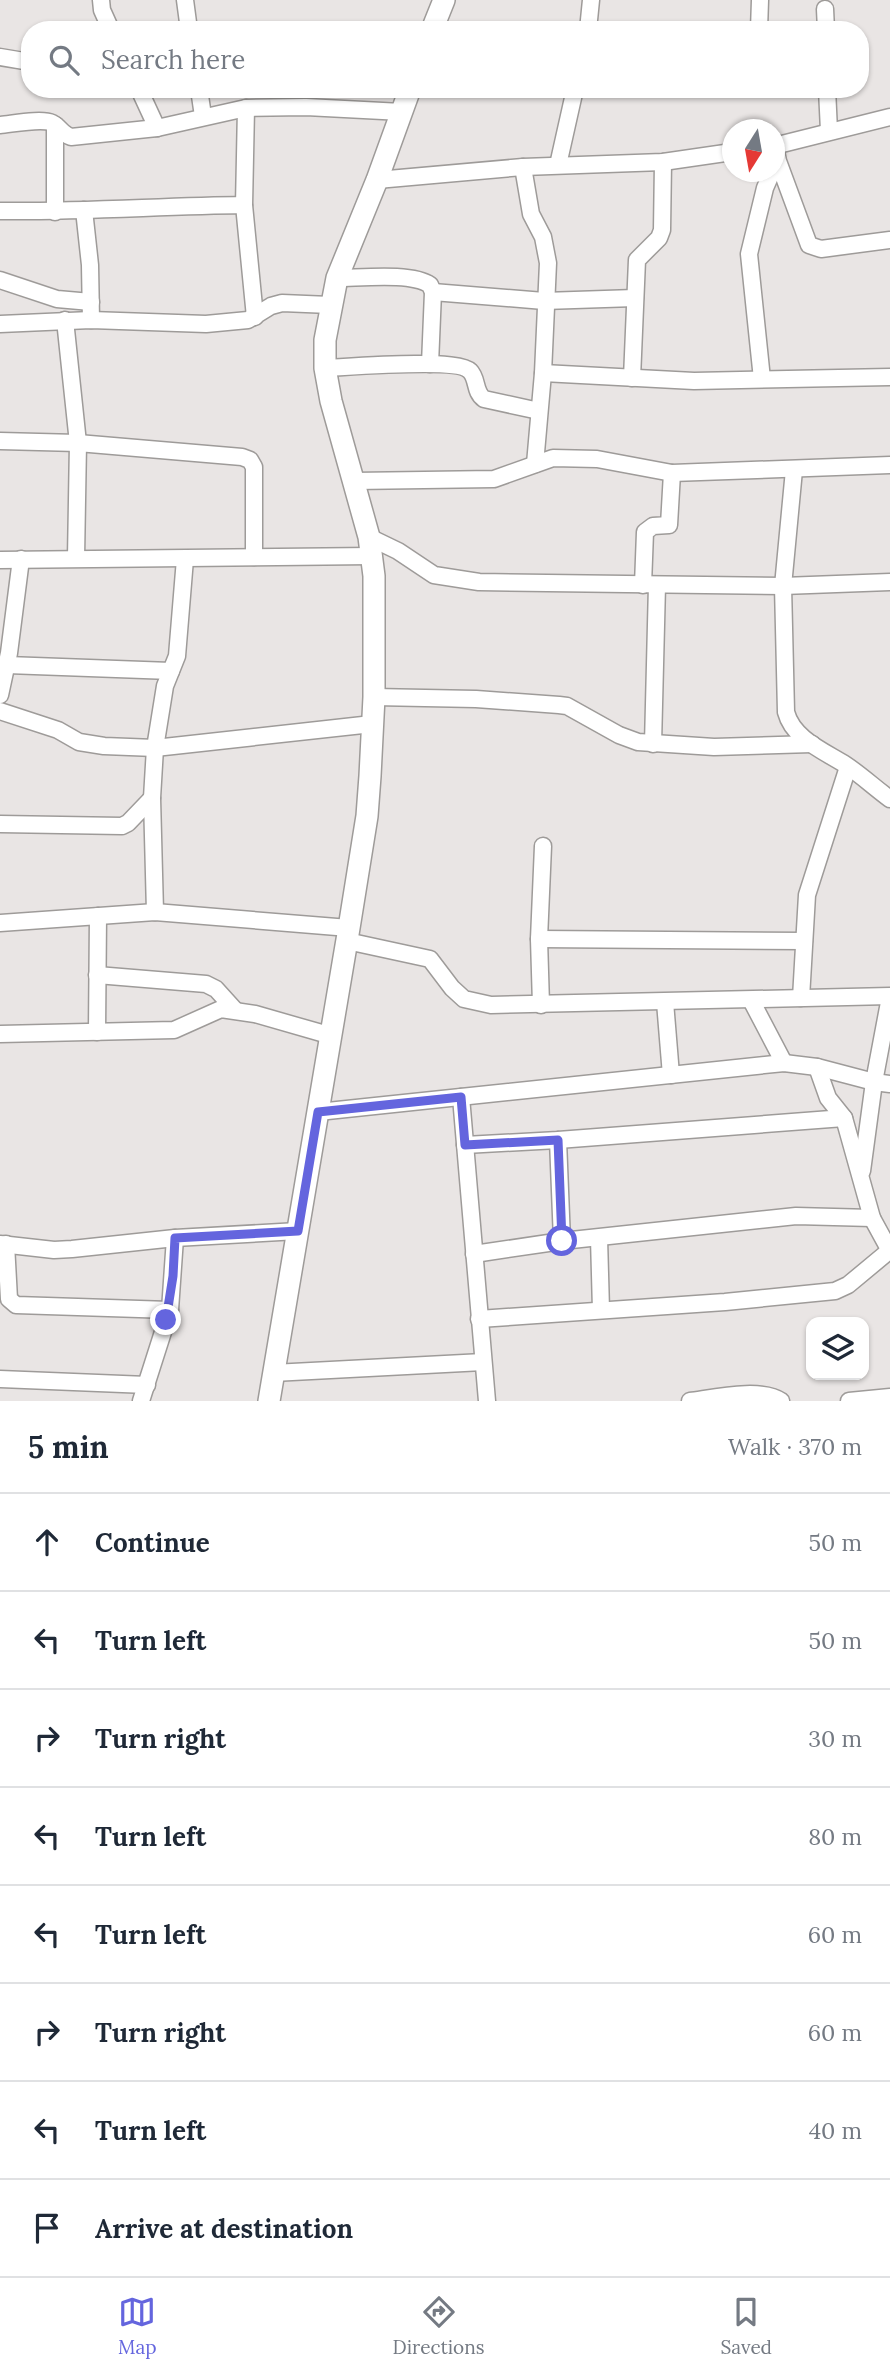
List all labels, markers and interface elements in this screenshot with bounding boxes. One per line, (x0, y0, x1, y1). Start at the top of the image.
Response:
search box (21, 21, 869, 98)
icon: search (45, 41, 83, 79)
text: Search here (101, 43, 245, 76)
north arrow (722, 119, 785, 182)
route start (546, 1225, 577, 1256)
route end (150, 1304, 181, 1335)
map controls (806, 1317, 869, 1380)
button: layers (806, 1317, 869, 1380)
text: 5 min (28, 1428, 109, 1466)
text: Walk · 370 m (728, 1432, 862, 1461)
icon: ahead (28, 1523, 66, 1561)
text: Continue (95, 1526, 210, 1559)
text: 50 m (809, 1528, 862, 1557)
icon: left (28, 1621, 66, 1659)
text: Turn left (95, 1624, 206, 1657)
text: 50 m (809, 1626, 862, 1655)
icon: right (28, 1719, 66, 1757)
text: Turn right (95, 1722, 226, 1755)
text: 30 m (808, 1724, 862, 1753)
icon: left (28, 1817, 66, 1855)
text: Turn left (95, 1820, 206, 1853)
text: 80 m (808, 1822, 862, 1851)
icon: left (28, 1915, 66, 1953)
text: Turn left (95, 1918, 206, 1951)
text: 60 m (808, 1920, 862, 1949)
icon: right (28, 2013, 66, 2051)
text: Turn right (95, 2016, 226, 2049)
text: 60 m (808, 2018, 862, 2047)
icon: left (28, 2111, 66, 2149)
text: Turn left (95, 2114, 206, 2147)
text: 40 m (809, 2116, 862, 2145)
icon: arrive (28, 2209, 66, 2247)
text: Arrive at destination (95, 2212, 353, 2245)
tab: Map (118, 2293, 157, 2359)
tab: Directions (393, 2293, 485, 2359)
tab: Saved (721, 2293, 772, 2359)

